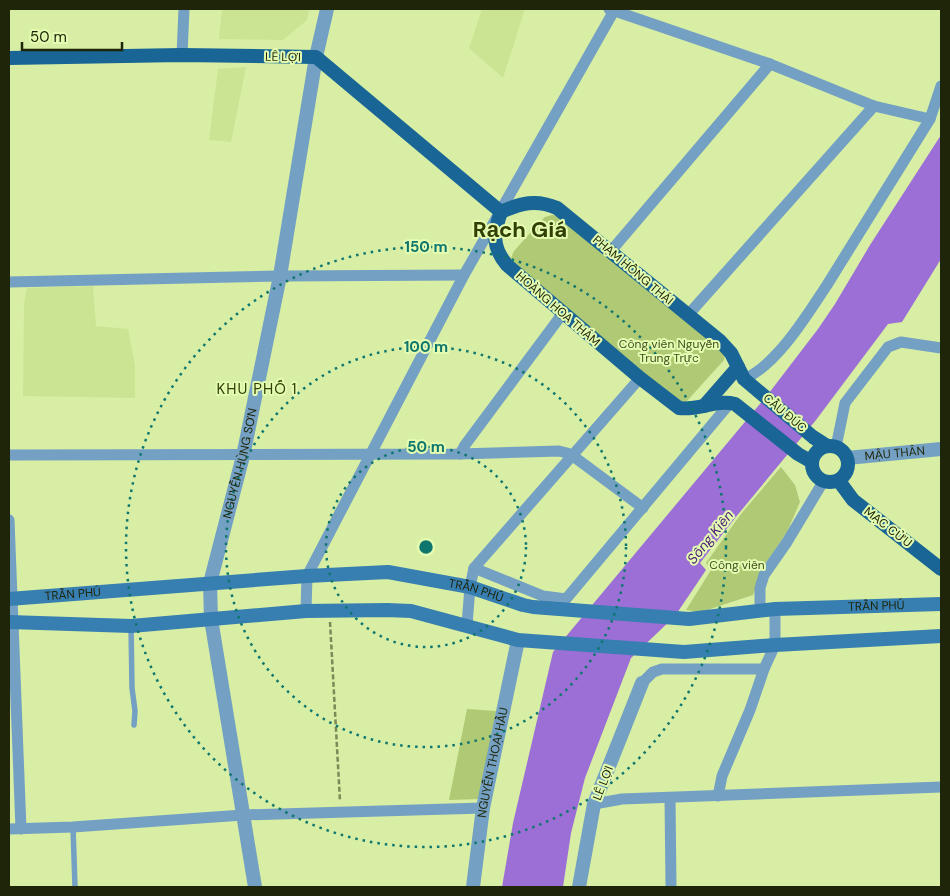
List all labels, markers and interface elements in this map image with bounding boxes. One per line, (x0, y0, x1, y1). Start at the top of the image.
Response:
scale bar (22, 20, 122, 52)
text: 50 m (30, 27, 67, 47)
street label: LÊ LỢI (265, 49, 301, 65)
district label: Rạch Giá (473, 215, 567, 244)
street label: PHẠM HỒNG THÁI (590, 232, 676, 308)
text: 150 m (405, 237, 448, 257)
street label: HOÀNG HOA THÁM (513, 268, 603, 350)
park label: Công viên Nguyễn Trung Trực (619, 336, 719, 366)
text: 100 m (404, 337, 448, 357)
district label: KHU PHỐ 1 (217, 379, 298, 399)
street label: CẦU ĐÚC (760, 390, 810, 436)
street label: NGUYỄN HÙNG SƠN (219, 407, 261, 520)
text: 50 m (407, 437, 445, 457)
street label: MẬU THÂN (864, 443, 926, 464)
street label: MẠC CỬU (861, 503, 915, 551)
water label: Sông Kiên (683, 507, 737, 567)
centre of rings (417, 538, 435, 556)
park label: Công viên (709, 557, 765, 573)
street label: TRẦN PHÚ (447, 575, 506, 606)
street label: TRẦN PHÚ (44, 584, 102, 604)
street label: TRẦN PHÚ (848, 597, 905, 615)
street label: NGUYỄN THOẠI HẦU (474, 706, 512, 819)
street label: LÊ LỢI (589, 763, 617, 803)

